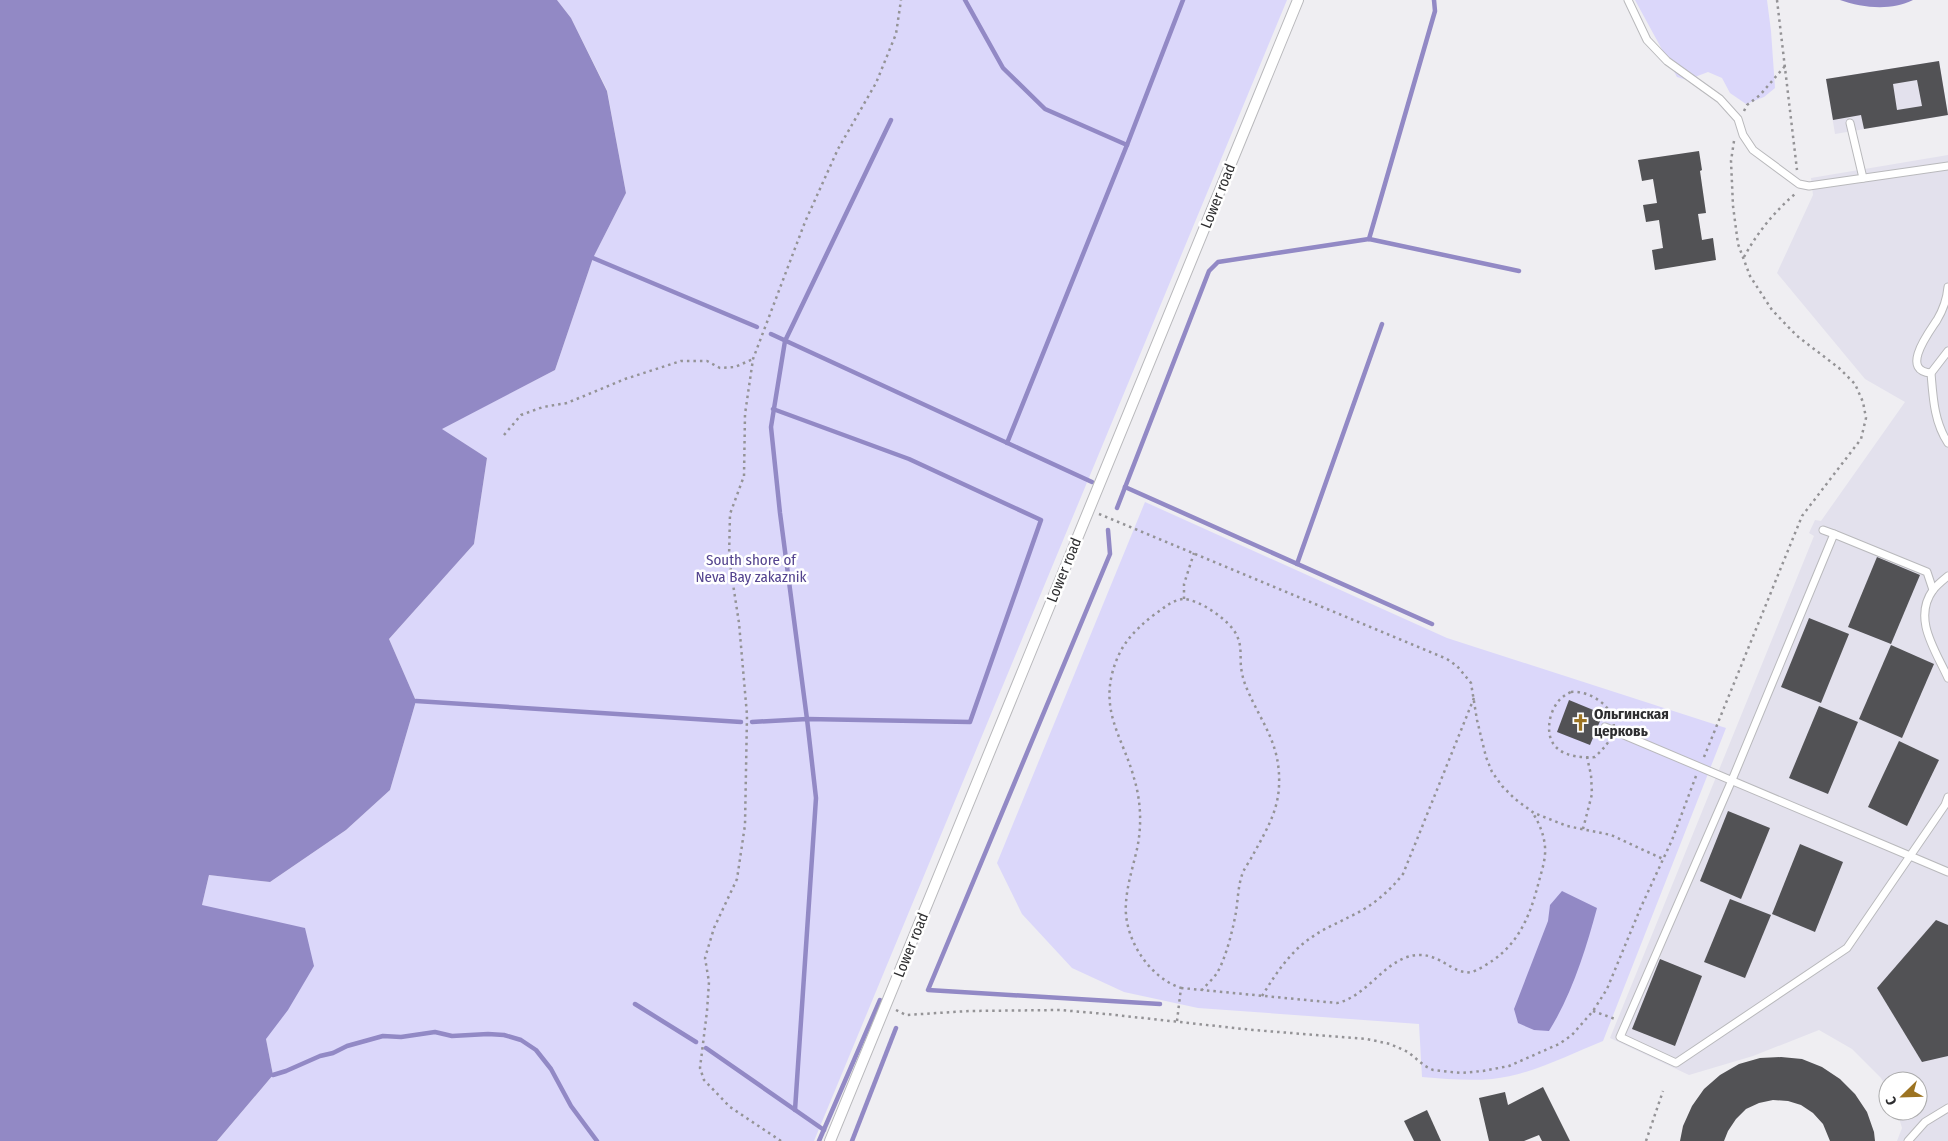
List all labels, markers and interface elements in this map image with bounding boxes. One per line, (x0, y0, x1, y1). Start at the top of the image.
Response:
street label: Lower road (1197, 161, 1239, 231)
street label: Lower road (1043, 535, 1085, 605)
park label: South shore of Neva Bay zakaznik (695, 551, 807, 586)
place label: Ольгинская церковь (1594, 705, 1669, 740)
church icon: Ольгинская церковь (1570, 713, 1590, 733)
street label: Lower road (890, 910, 932, 980)
north arrow (1878, 1071, 1928, 1121)
text: С (1882, 1094, 1901, 1108)

